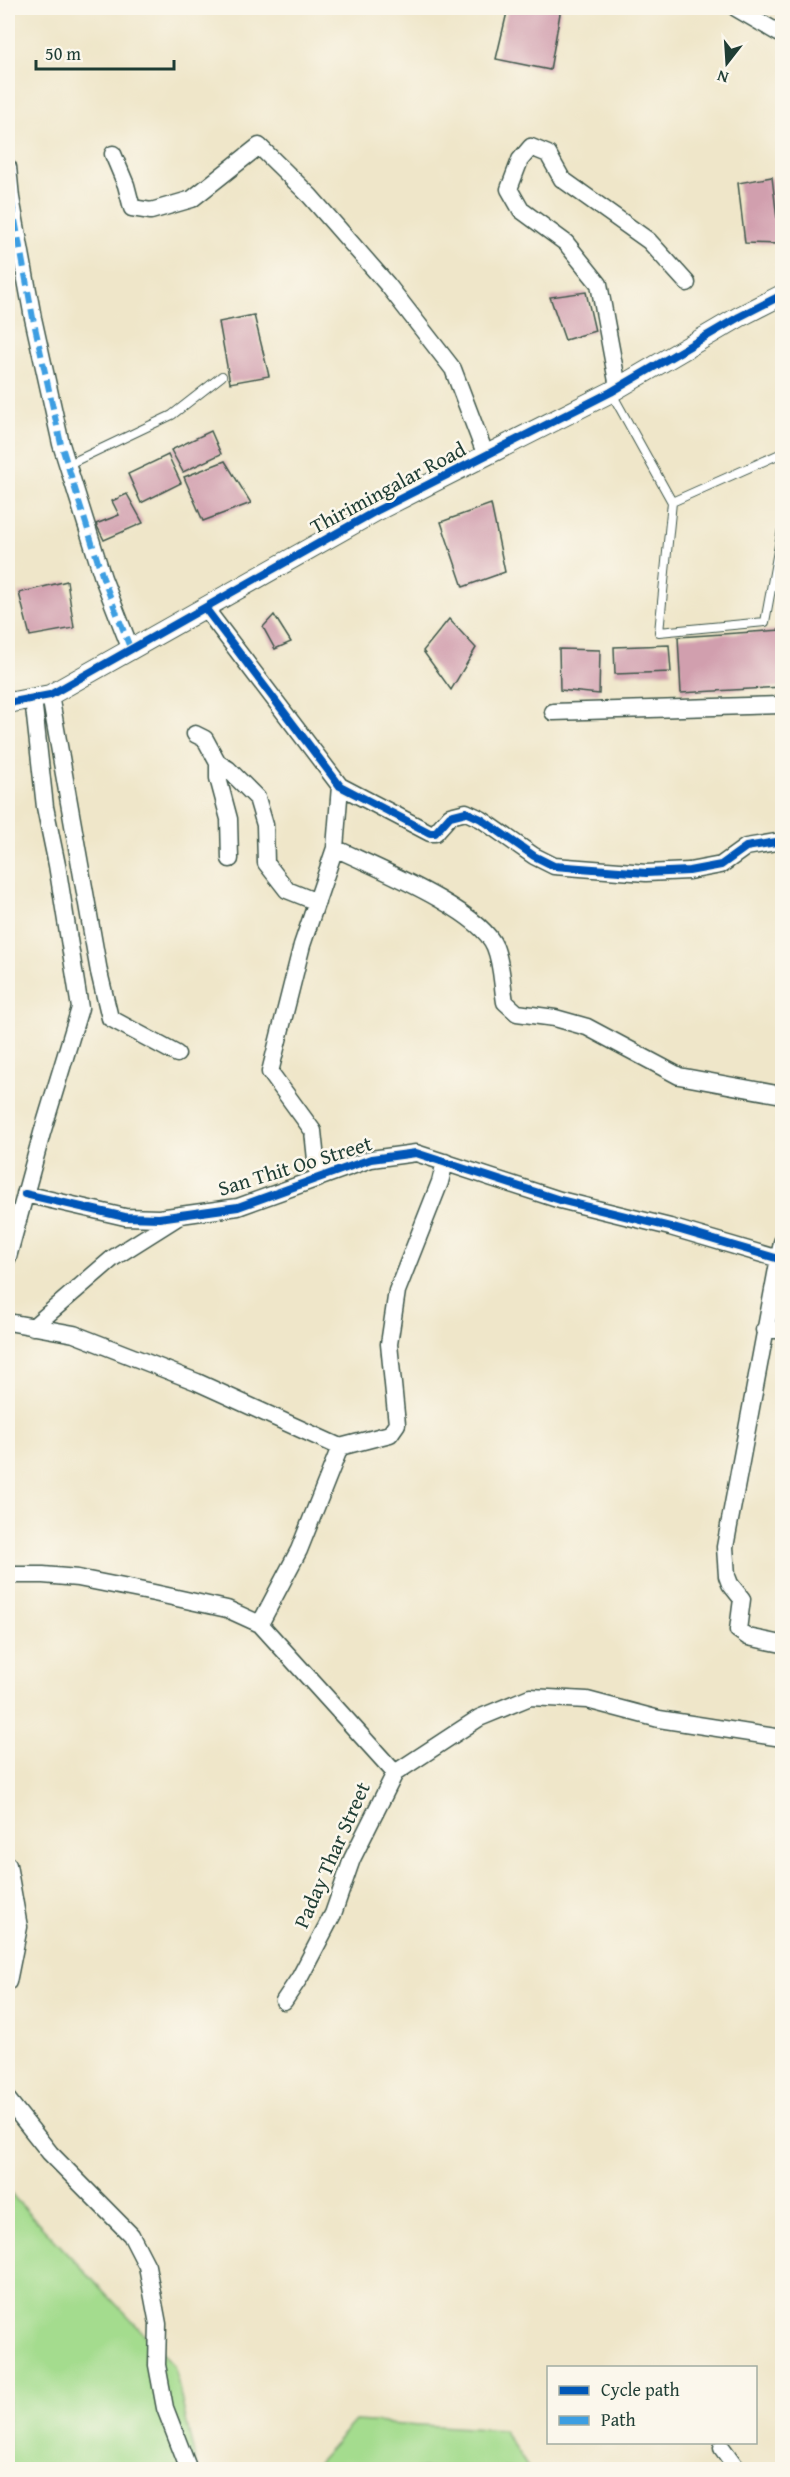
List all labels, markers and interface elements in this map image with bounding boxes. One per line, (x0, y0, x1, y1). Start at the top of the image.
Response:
scale bar (36, 33, 174, 71)
north arrow (697, 33, 757, 93)
text: 50 m (45, 40, 81, 67)
text: N (714, 64, 731, 90)
street label: Thirimingalar Road (304, 433, 472, 542)
street label: San Thit Oo Street (214, 1127, 376, 1204)
street label: Paday Thar Street (285, 1776, 378, 1933)
legend (547, 2366, 757, 2444)
text: Cycle path (601, 2376, 680, 2403)
text: Path (601, 2406, 636, 2433)

